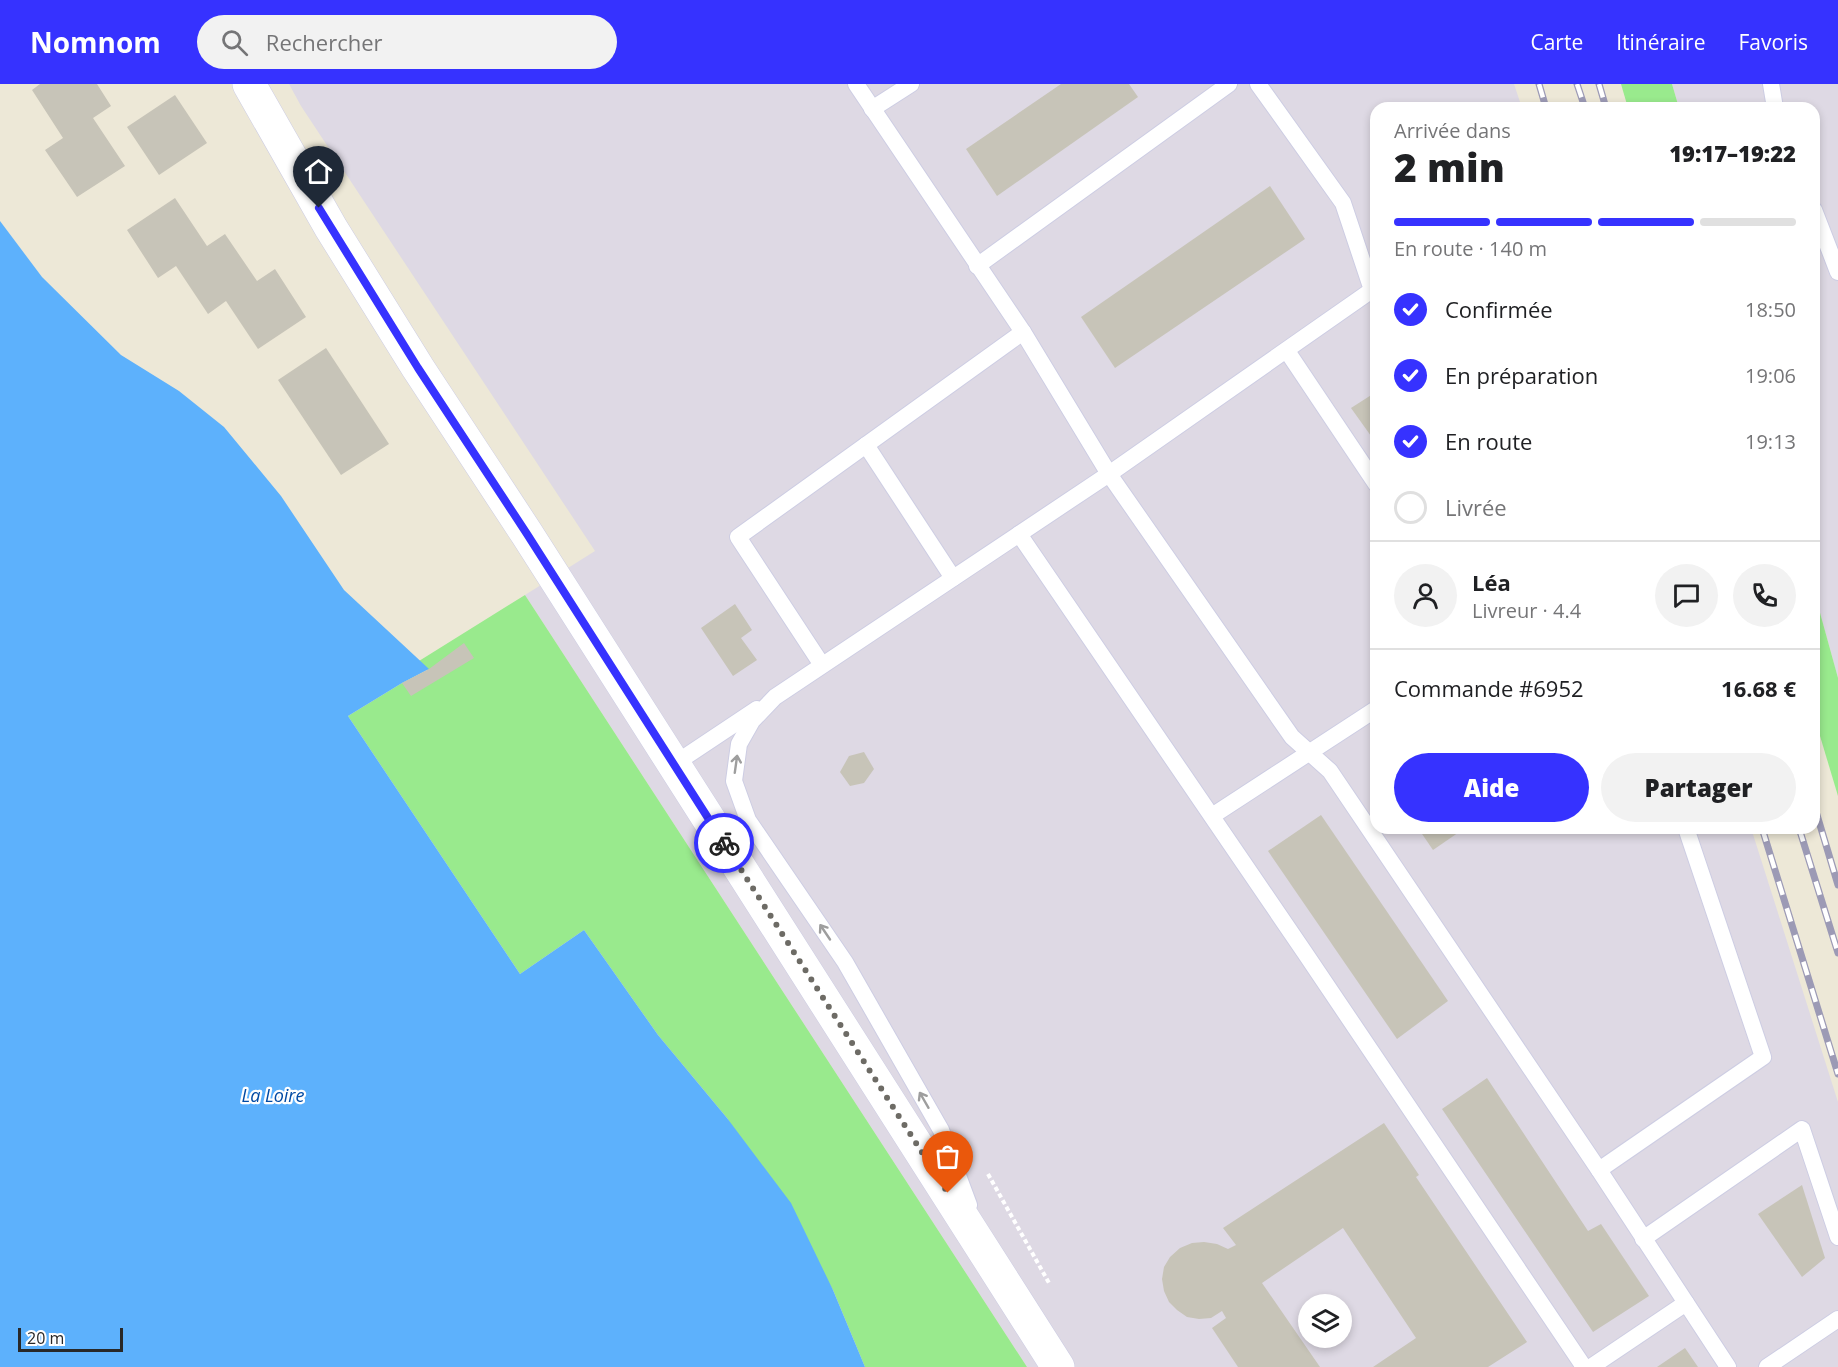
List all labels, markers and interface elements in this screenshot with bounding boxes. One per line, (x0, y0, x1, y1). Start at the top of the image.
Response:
search box (197, 15, 617, 69)
text: Nomnom (30, 23, 161, 61)
icon: search (218, 26, 251, 59)
text: Rechercher (266, 27, 383, 57)
text: Carte (1530, 28, 1583, 56)
text: Itinéraire (1616, 28, 1705, 56)
text: Favoris (1738, 28, 1808, 56)
text: Arrivée dans (1394, 117, 1511, 144)
text: 19:17–19:22 (1669, 138, 1796, 168)
text: 2 min (1394, 140, 1505, 193)
pin (293, 146, 344, 208)
icon: home (302, 155, 335, 188)
text: En route · 140 m (1394, 235, 1547, 262)
icon: check (1394, 293, 1427, 326)
text: Confirmée (1445, 294, 1553, 324)
text: 18:50 (1745, 296, 1796, 323)
icon: check (1394, 359, 1427, 392)
text: En préparation (1445, 360, 1598, 390)
text: 19:06 (1745, 362, 1796, 389)
icon: check (1394, 425, 1427, 458)
text: En route (1445, 426, 1532, 456)
text: 19:13 (1745, 428, 1796, 455)
text: Livrée (1445, 492, 1507, 522)
button: person (1394, 564, 1457, 627)
button: chat (1655, 564, 1718, 627)
button: phone (1733, 564, 1796, 627)
text: Léa (1472, 567, 1511, 597)
text: Livreur · 4.4 (1472, 597, 1581, 624)
text: Commande #6952 (1394, 673, 1584, 703)
text: 16.68 € (1721, 673, 1796, 703)
button: Aide (1394, 753, 1589, 822)
button: Partager (1601, 753, 1796, 822)
one-way arrow (731, 754, 742, 774)
courier (694, 813, 754, 873)
icon: bike (708, 827, 741, 860)
one-way arrow (819, 925, 831, 941)
water label: La Loire (242, 1083, 304, 1107)
one-way arrow (918, 1092, 930, 1109)
pin (922, 1131, 973, 1193)
icon: bag (931, 1140, 964, 1173)
map controls (1298, 1294, 1352, 1348)
button: layers (1298, 1294, 1352, 1348)
scale bar (18, 1325, 123, 1352)
text: 20 m (27, 1327, 64, 1349)

